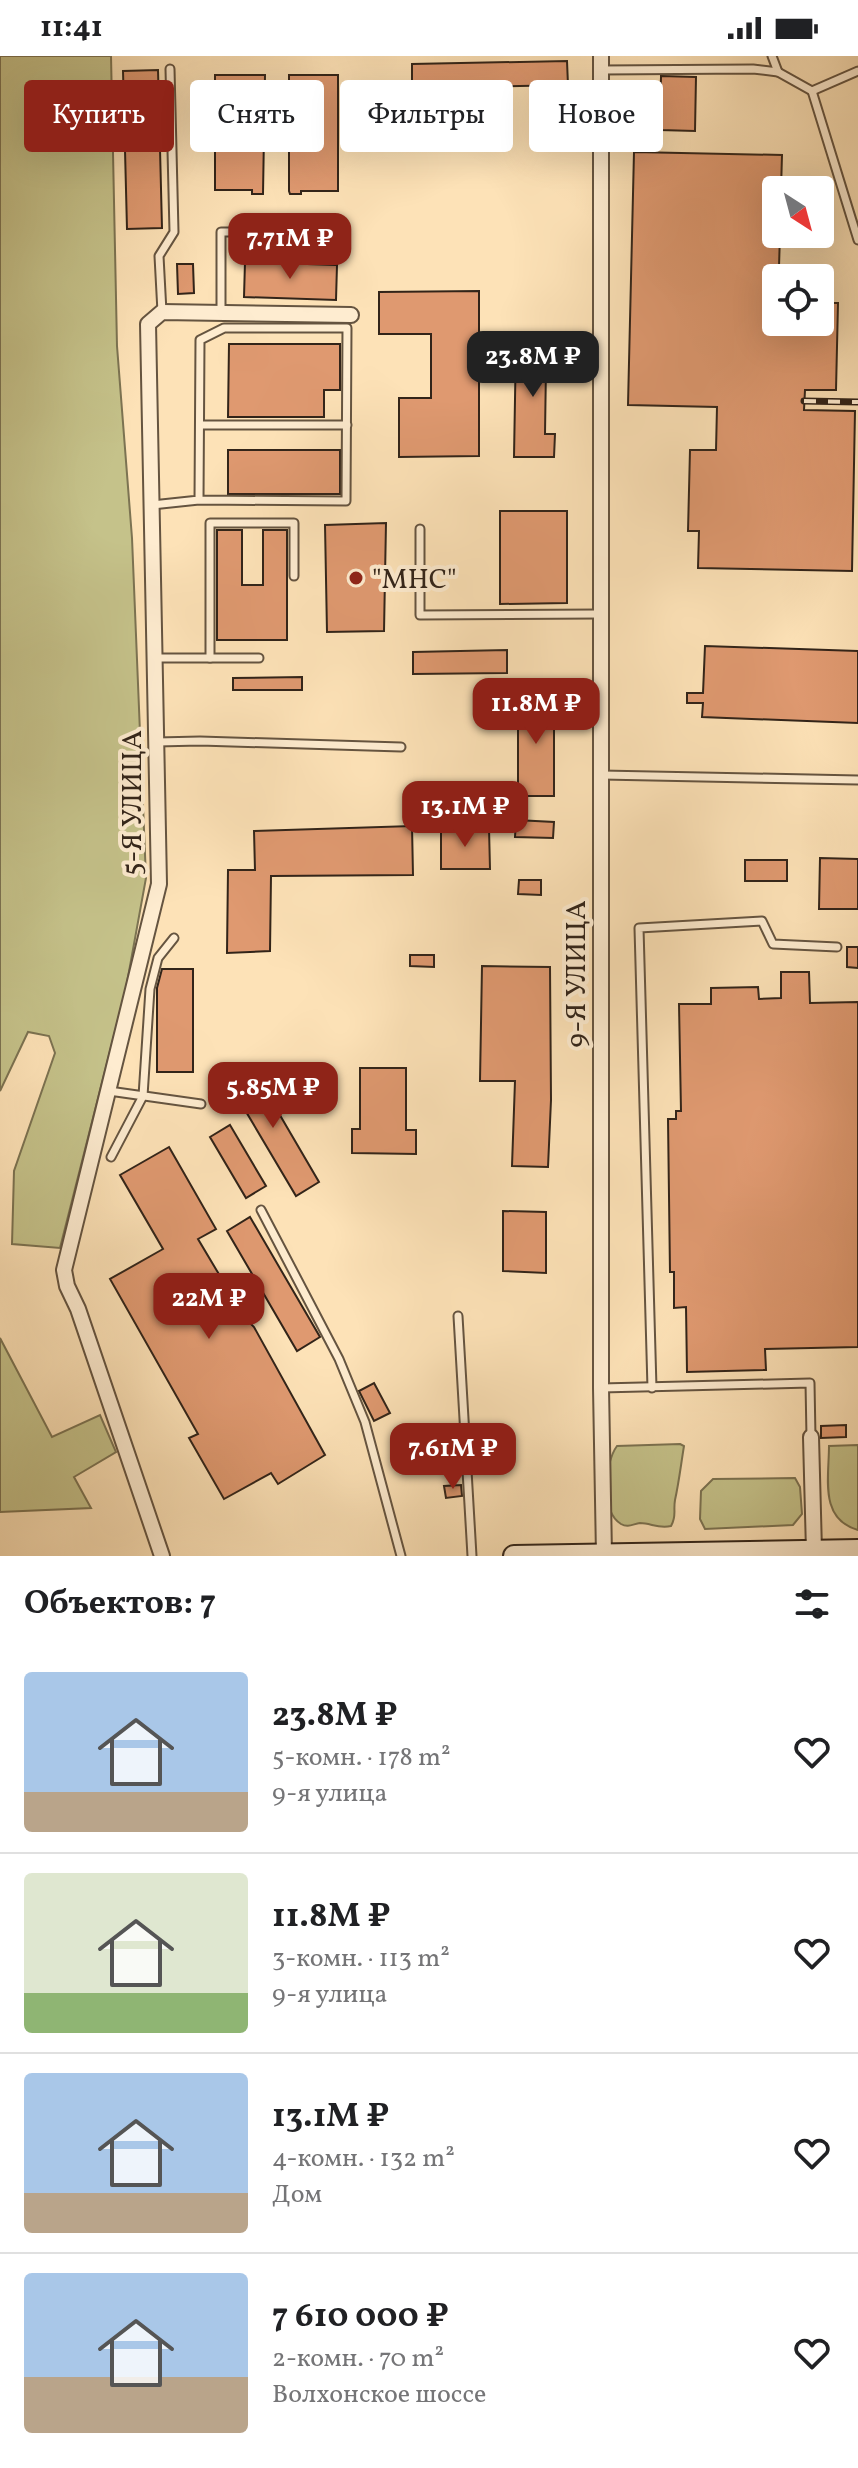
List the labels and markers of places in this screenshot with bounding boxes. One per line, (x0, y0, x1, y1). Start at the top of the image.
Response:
pin: 7.71M ₽ (216, 213, 364, 281)
pin: 23.8M ₽ (459, 331, 607, 399)
place label: "МНС" (372, 561, 457, 600)
marker: "МНС" (347, 569, 365, 587)
pin: 11.8M ₽ (462, 678, 610, 746)
pin: 13.1M ₽ (391, 781, 539, 849)
pin: 5.85M ₽ (199, 1062, 347, 1130)
pin: 22M ₽ (153, 1273, 265, 1341)
pin: 7.61M ₽ (379, 1423, 527, 1491)

